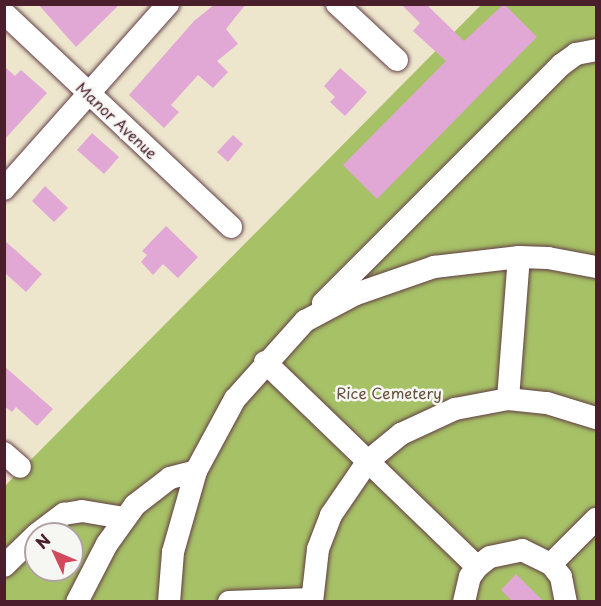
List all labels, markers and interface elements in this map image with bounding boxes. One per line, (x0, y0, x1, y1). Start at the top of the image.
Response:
street label: Manor Avenue (73, 78, 161, 162)
park label: Rice Cemetery (337, 384, 441, 402)
north arrow (24, 522, 84, 582)
text: N (29, 528, 56, 554)

